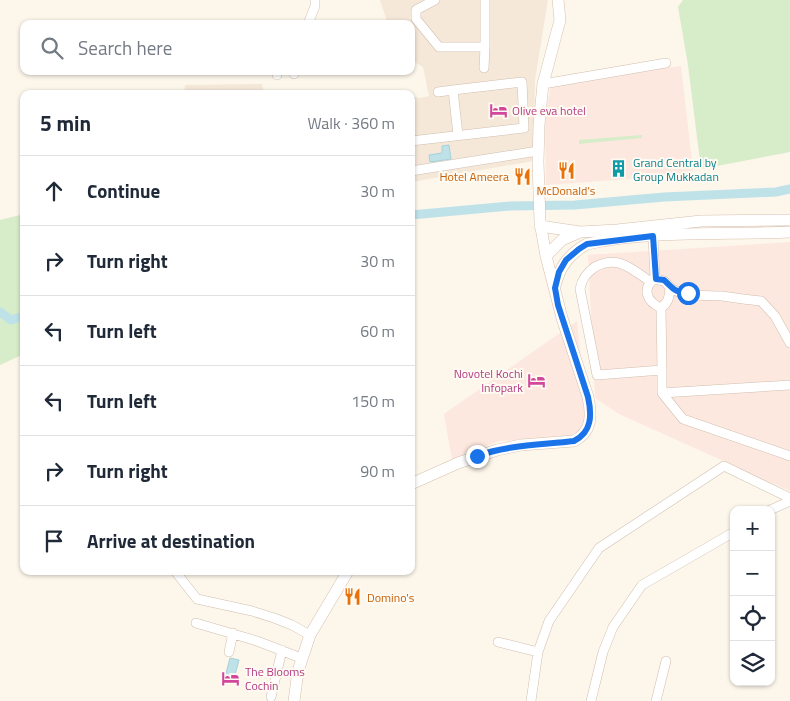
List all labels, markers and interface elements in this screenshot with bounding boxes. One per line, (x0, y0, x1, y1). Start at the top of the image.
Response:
search box (20, 20, 415, 75)
text: Search here (78, 33, 172, 62)
icon: search (38, 34, 66, 62)
hotel icon: Olive eva hotel (488, 100, 508, 120)
place label: Olive eva hotel (512, 101, 586, 120)
text: 5 min (40, 107, 91, 139)
text: Walk · 360 m (307, 111, 395, 135)
place label: Grand Central by Group Mukkadan (633, 153, 719, 186)
building icon: Grand Central by Group Mukkadan (609, 159, 629, 179)
restaurant icon: McDonald's (556, 161, 576, 181)
restaurant icon: Hotel Ameera (513, 166, 533, 186)
place label: Hotel Ameera (440, 167, 509, 186)
text: Continue (87, 176, 160, 205)
icon: ahead (40, 177, 68, 205)
text: 30 m (360, 179, 395, 203)
place label: McDonald's (537, 181, 596, 200)
text: Turn right (87, 246, 168, 275)
icon: right (40, 247, 68, 275)
text: 30 m (360, 249, 395, 273)
route start (677, 282, 700, 305)
text: Turn left (87, 316, 157, 345)
icon: left (40, 317, 68, 345)
text: 60 m (360, 319, 395, 343)
place label: Novotel Kochi Infopark (454, 364, 523, 397)
hotel icon: Novotel Kochi Infopark (527, 370, 547, 390)
text: Turn left (87, 386, 157, 415)
icon: left (40, 387, 68, 415)
text: 150 m (351, 389, 395, 413)
route end (466, 445, 489, 468)
text: Turn right (87, 456, 168, 485)
icon: right (40, 457, 68, 485)
text: 90 m (360, 459, 395, 483)
map controls (730, 506, 775, 686)
button: + (730, 506, 775, 551)
text: Arrive at destination (87, 526, 255, 555)
icon: arrive (40, 527, 68, 555)
button: − (730, 551, 775, 596)
restaurant icon: Domino's (343, 587, 363, 607)
place label: Domino's (367, 588, 415, 607)
button: locate (730, 596, 775, 641)
button: layers (730, 641, 775, 686)
place label: The Blooms Cochin (245, 662, 305, 695)
hotel icon: The Blooms Cochin (221, 668, 241, 688)

